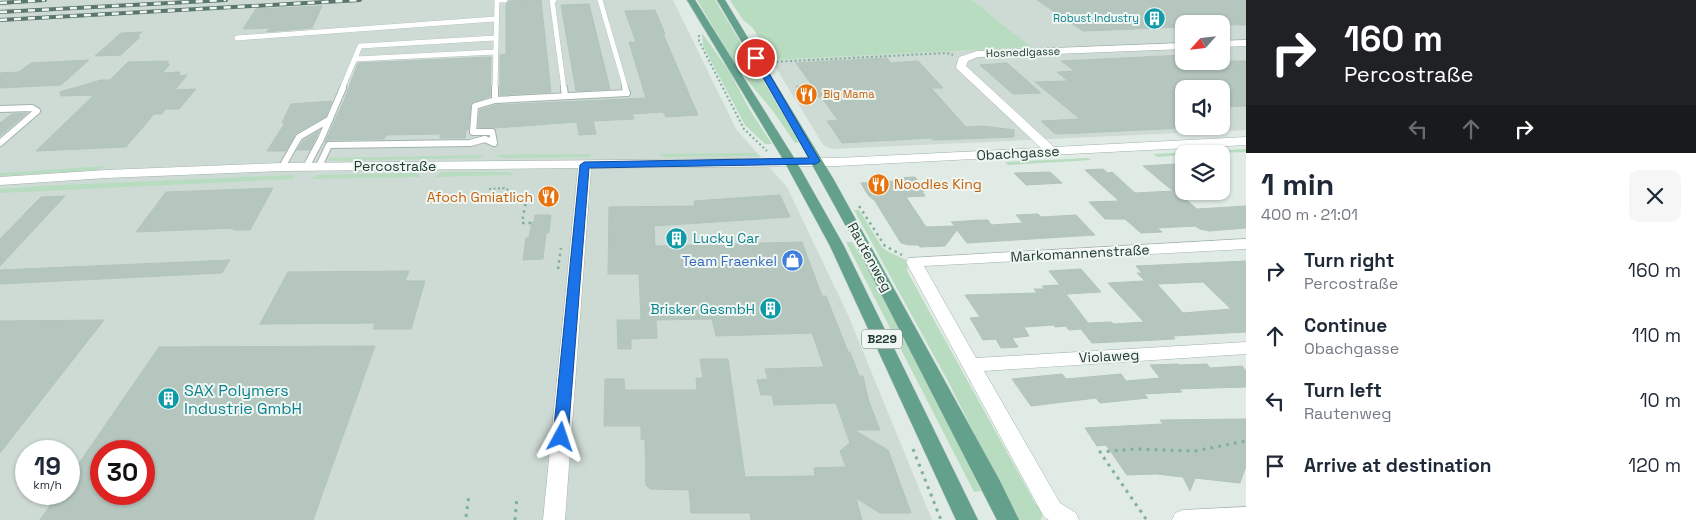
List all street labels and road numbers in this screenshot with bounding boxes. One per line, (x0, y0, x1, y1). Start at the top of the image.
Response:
street label: Hosnedlgasse (986, 44, 1060, 60)
street label: Obachgasse (976, 142, 1060, 164)
street label: Percostraße (354, 157, 436, 175)
street label: Rautenweg (844, 219, 896, 295)
street label: Markomannenstraße (1010, 240, 1150, 266)
road number: B229 (862, 329, 902, 348)
street label: Violaweg (1078, 345, 1140, 367)

